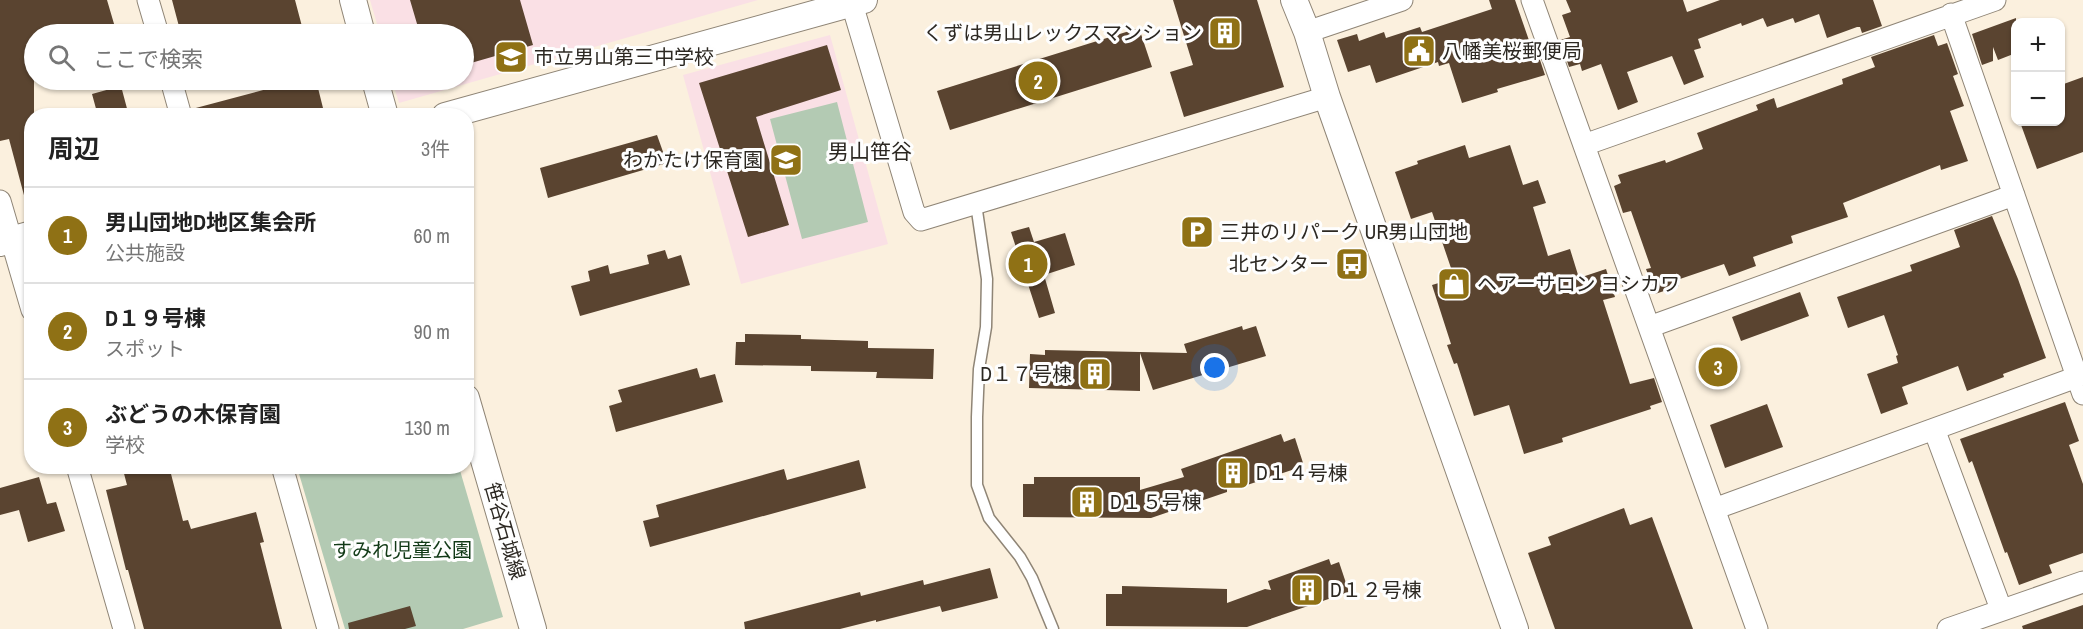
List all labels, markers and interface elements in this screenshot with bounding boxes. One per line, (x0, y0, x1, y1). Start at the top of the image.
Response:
building icon: くずは男山レックスマンション (1207, 15, 1243, 51)
map controls (2011, 18, 2065, 126)
button: + (2011, 18, 2065, 72)
place label: くずは男山レックスマンション (923, 19, 1202, 46)
search box (24, 24, 474, 90)
public building icon: 八幡美桜郵便局 (1401, 33, 1437, 69)
place label: 八幡美桜郵便局 (1442, 37, 1582, 64)
school or university icon: 市立男山第三中学校 (493, 39, 529, 75)
icon: search (45, 41, 78, 74)
place label: 市立男山第三中学校 (534, 43, 714, 70)
text: ここで検索 (93, 44, 203, 74)
pin: 2 (1018, 58, 1058, 104)
button: − (2011, 72, 2065, 126)
text: 周辺 (48, 131, 100, 166)
text: 3件 (421, 135, 450, 162)
district label: 男山笹谷 (828, 137, 912, 166)
school or university icon: わかたけ保育園 (768, 142, 804, 178)
place label: わかたけ保育園 (623, 146, 763, 173)
text: 男山団地D地区集会所 (105, 207, 316, 237)
parking icon: 三井のリパーク UR男山団地 (1179, 214, 1215, 250)
place label: 三井のリパーク UR男山団地 (1220, 218, 1468, 245)
text: 1 (63, 222, 72, 249)
text: 60 m (414, 222, 450, 249)
text: 公共施設 (105, 239, 185, 266)
pin: 1 (1008, 242, 1048, 286)
bus stop icon: 北センター (1334, 246, 1370, 282)
place label: 北センター (1229, 250, 1329, 277)
shop icon: ヘアーサロン ヨシカワ (1436, 266, 1472, 302)
place label: ヘアーサロン ヨシカワ (1477, 270, 1680, 297)
text: D１９号棟 (105, 303, 206, 333)
text: 2 (63, 318, 72, 345)
text: 90 m (414, 318, 450, 345)
text: スポット (105, 335, 185, 362)
pin: 3 (1698, 344, 1738, 389)
your location (1200, 353, 1229, 382)
building icon: D１７号棟 (1077, 356, 1113, 392)
place label: D１７号棟 (980, 360, 1072, 387)
text: ぶどうの木保育園 (105, 399, 281, 429)
text: 3 (63, 414, 72, 441)
text: 130 m (404, 414, 450, 441)
text: 学校 (105, 431, 145, 458)
building icon: D１４号棟 (1215, 455, 1251, 491)
place label: D１４号棟 (1256, 459, 1348, 486)
street label: 笹谷石城線 (479, 479, 532, 583)
building icon: D１５号棟 (1069, 484, 1105, 520)
place label: D１５号棟 (1110, 488, 1202, 515)
park label: すみれ児童公園 (332, 536, 472, 563)
building icon: D１２号棟 (1289, 572, 1325, 608)
place label: D１２号棟 (1330, 576, 1422, 603)

